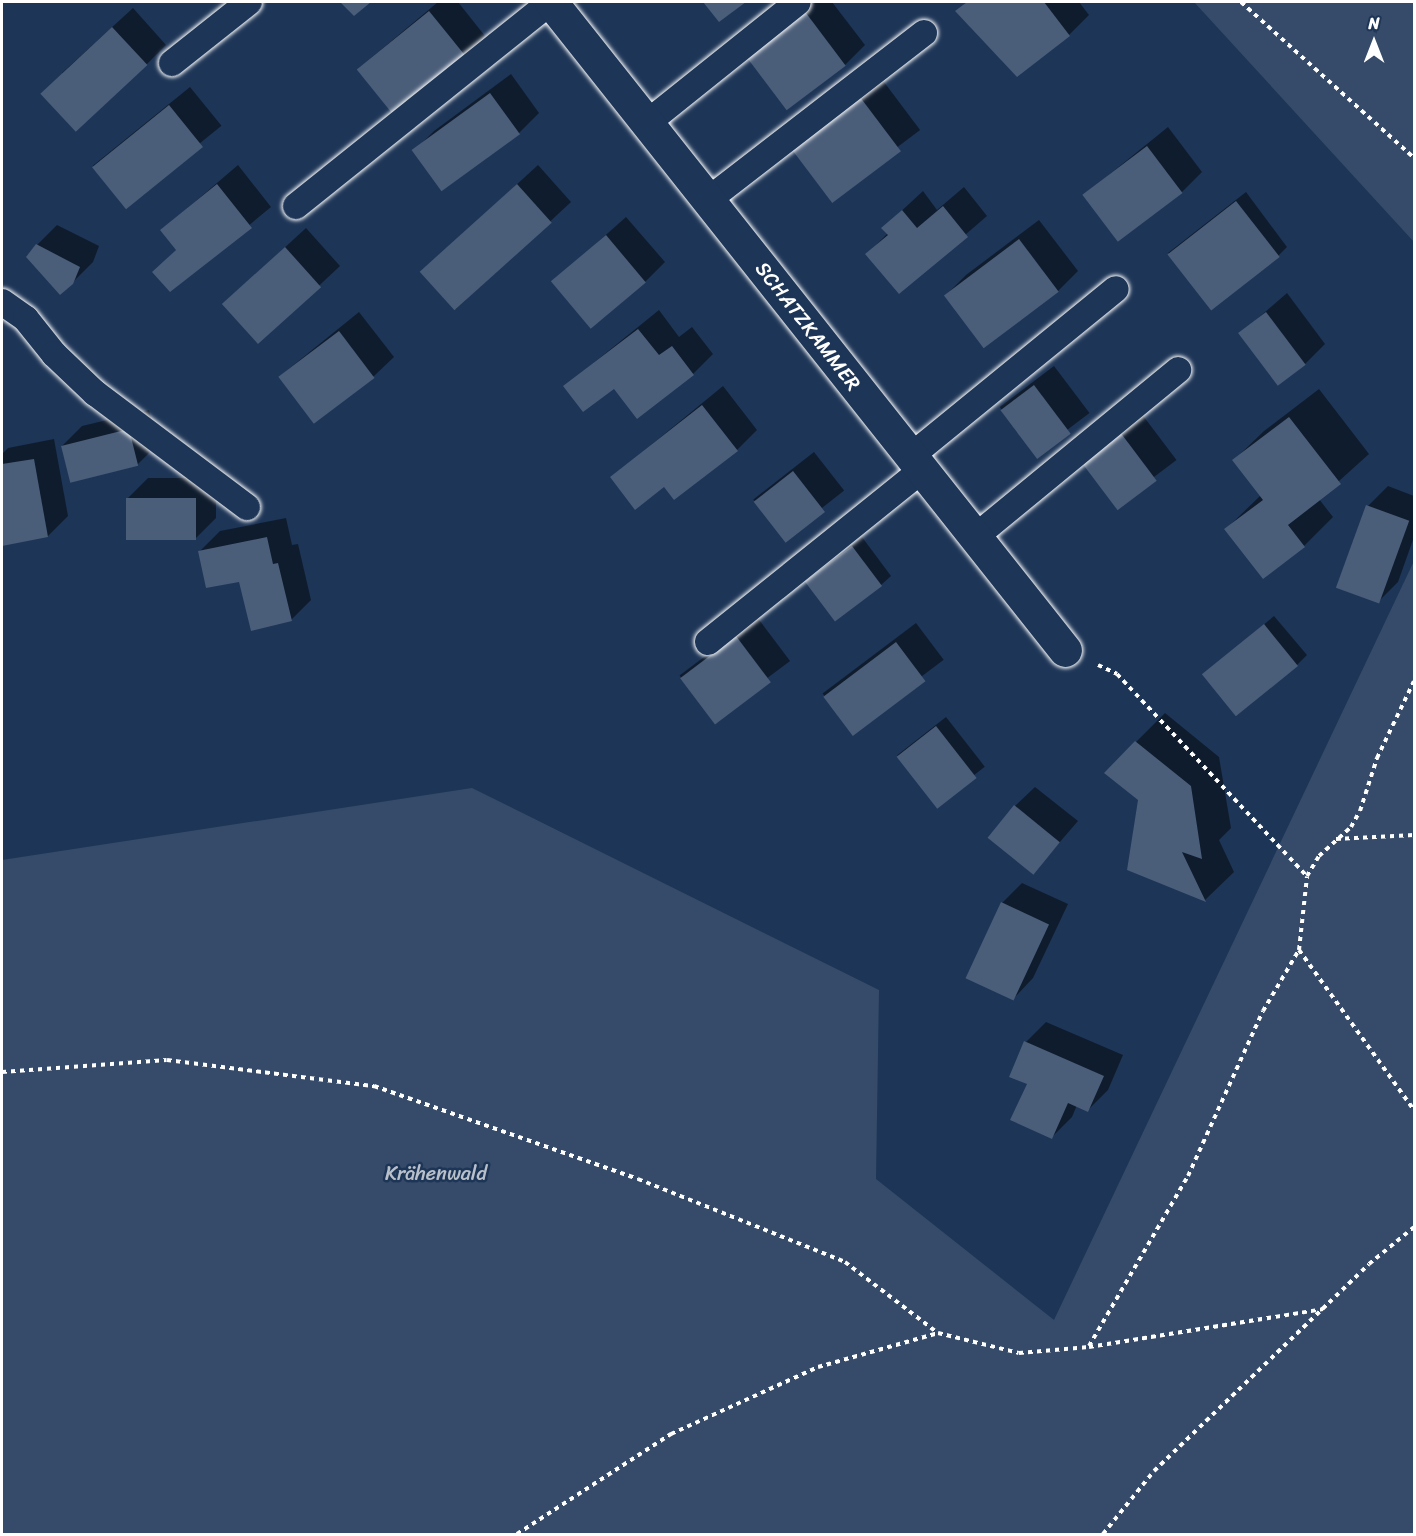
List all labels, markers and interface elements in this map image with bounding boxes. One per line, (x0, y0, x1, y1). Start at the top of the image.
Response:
text: N (1368, 9, 1380, 38)
north arrow (1344, 12, 1404, 72)
street label: SCHATZKAMMER (750, 257, 866, 395)
park label: Krähenwald (385, 1161, 487, 1185)

